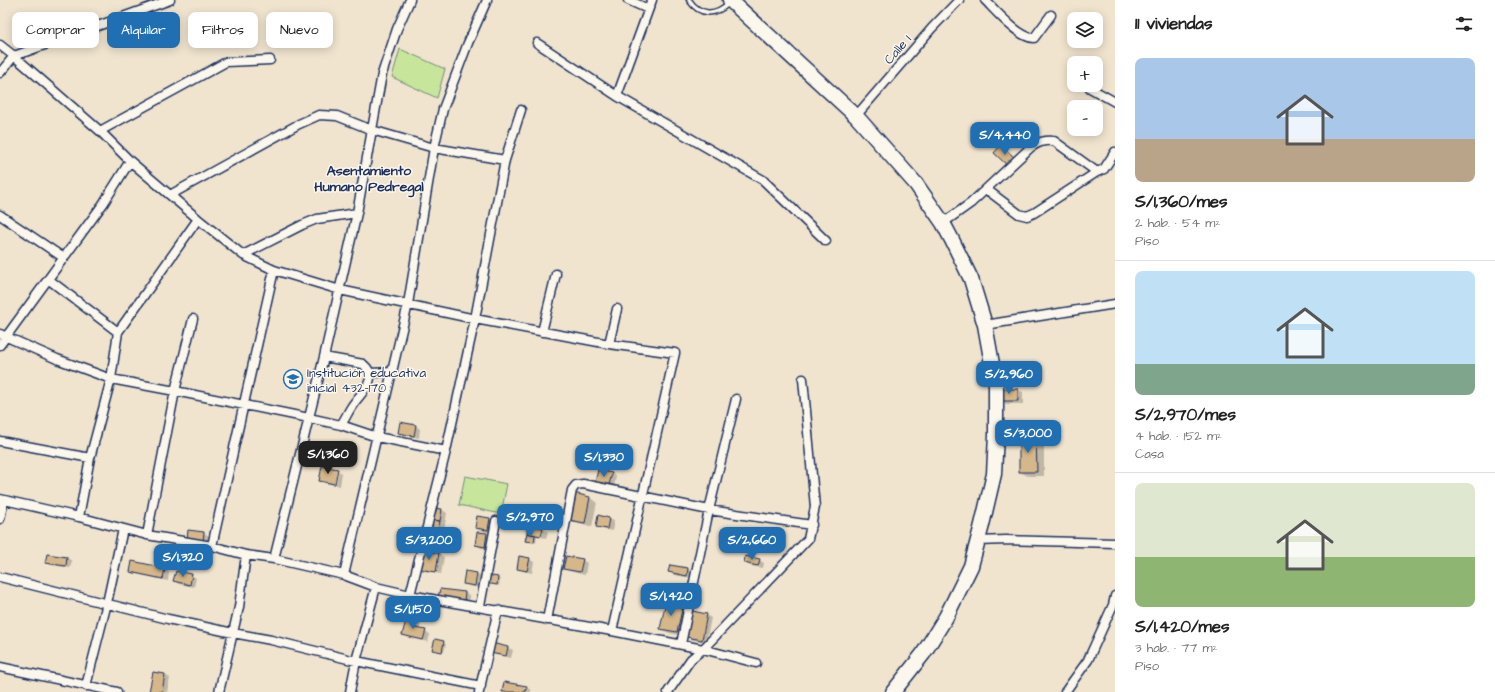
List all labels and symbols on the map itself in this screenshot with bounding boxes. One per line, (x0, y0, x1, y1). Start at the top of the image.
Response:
street label: Calle 1 (880, 31, 916, 68)
pin: S/4,440 (968, 122, 1042, 156)
district label: Asentamiento Humano Pedregal (314, 161, 425, 198)
pin: S/2,960 (972, 361, 1046, 395)
place label: Institución educativa inicial 432-170 (307, 364, 426, 397)
school or university icon: Institución educativa inicial 432-170 (282, 368, 304, 390)
pin: S/3,000 (991, 420, 1065, 454)
pin: S/1,360 (291, 441, 365, 475)
pin: S/1,330 (567, 444, 641, 478)
pin: S/2,970 (493, 504, 567, 538)
pin: S/3,200 (392, 527, 466, 561)
pin: S/2,660 (715, 527, 789, 561)
pin: S/1,320 (146, 544, 220, 578)
pin: S/1,420 (634, 583, 708, 617)
pin: S/1,150 (376, 596, 450, 630)

